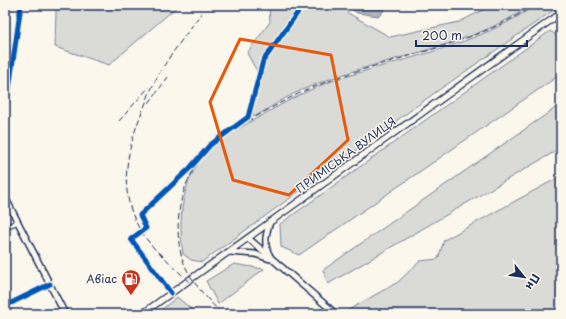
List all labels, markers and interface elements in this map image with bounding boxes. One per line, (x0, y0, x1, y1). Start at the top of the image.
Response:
scale bar (416, 22, 527, 48)
text: 200 m (422, 26, 462, 44)
street label: ПРИМІСЬКА ВУЛИЦЯ (292, 112, 399, 197)
north arrow (504, 257, 544, 297)
fuel station icon: Авіас (120, 268, 142, 296)
place label: Авіас (86, 270, 117, 287)
text: Пн (522, 271, 544, 293)

